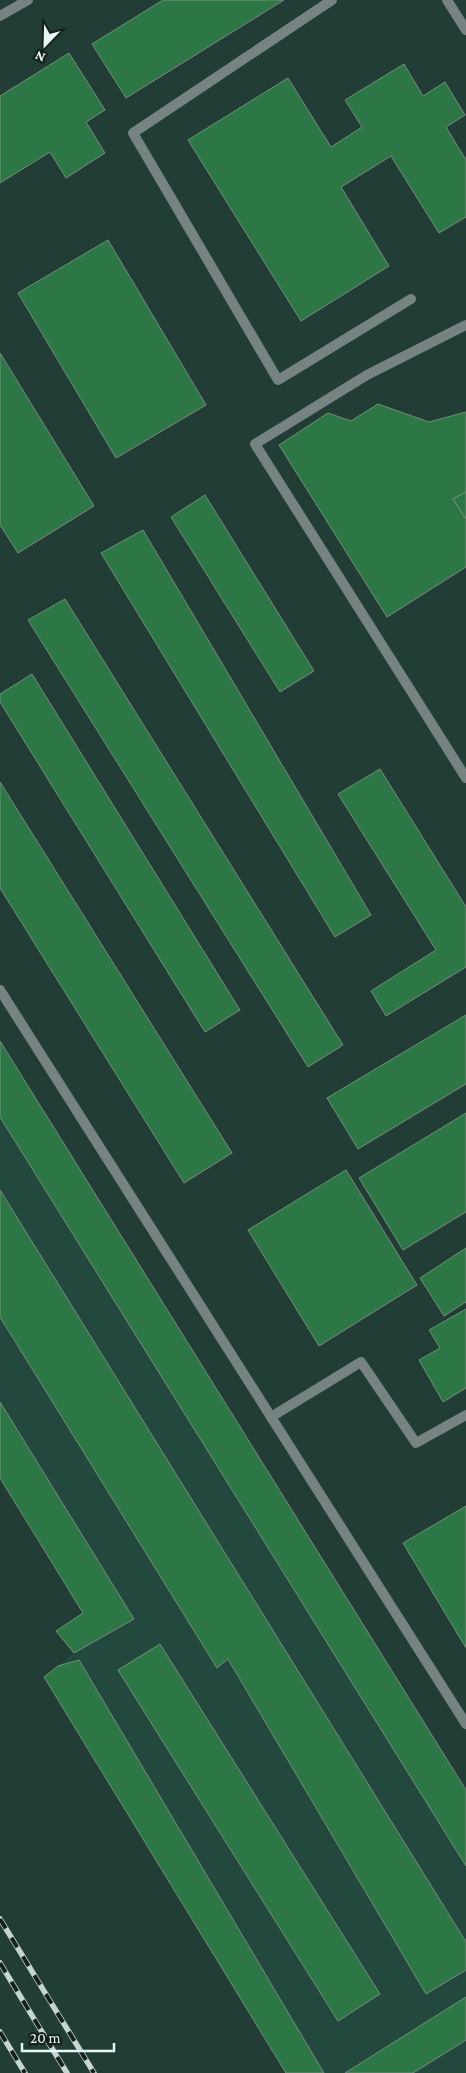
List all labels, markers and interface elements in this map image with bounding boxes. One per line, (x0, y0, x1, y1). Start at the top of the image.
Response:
north arrow (20, 20, 70, 70)
text: N (32, 48, 47, 66)
scale bar (22, 2020, 115, 2052)
text: 20 m (30, 2030, 61, 2046)

